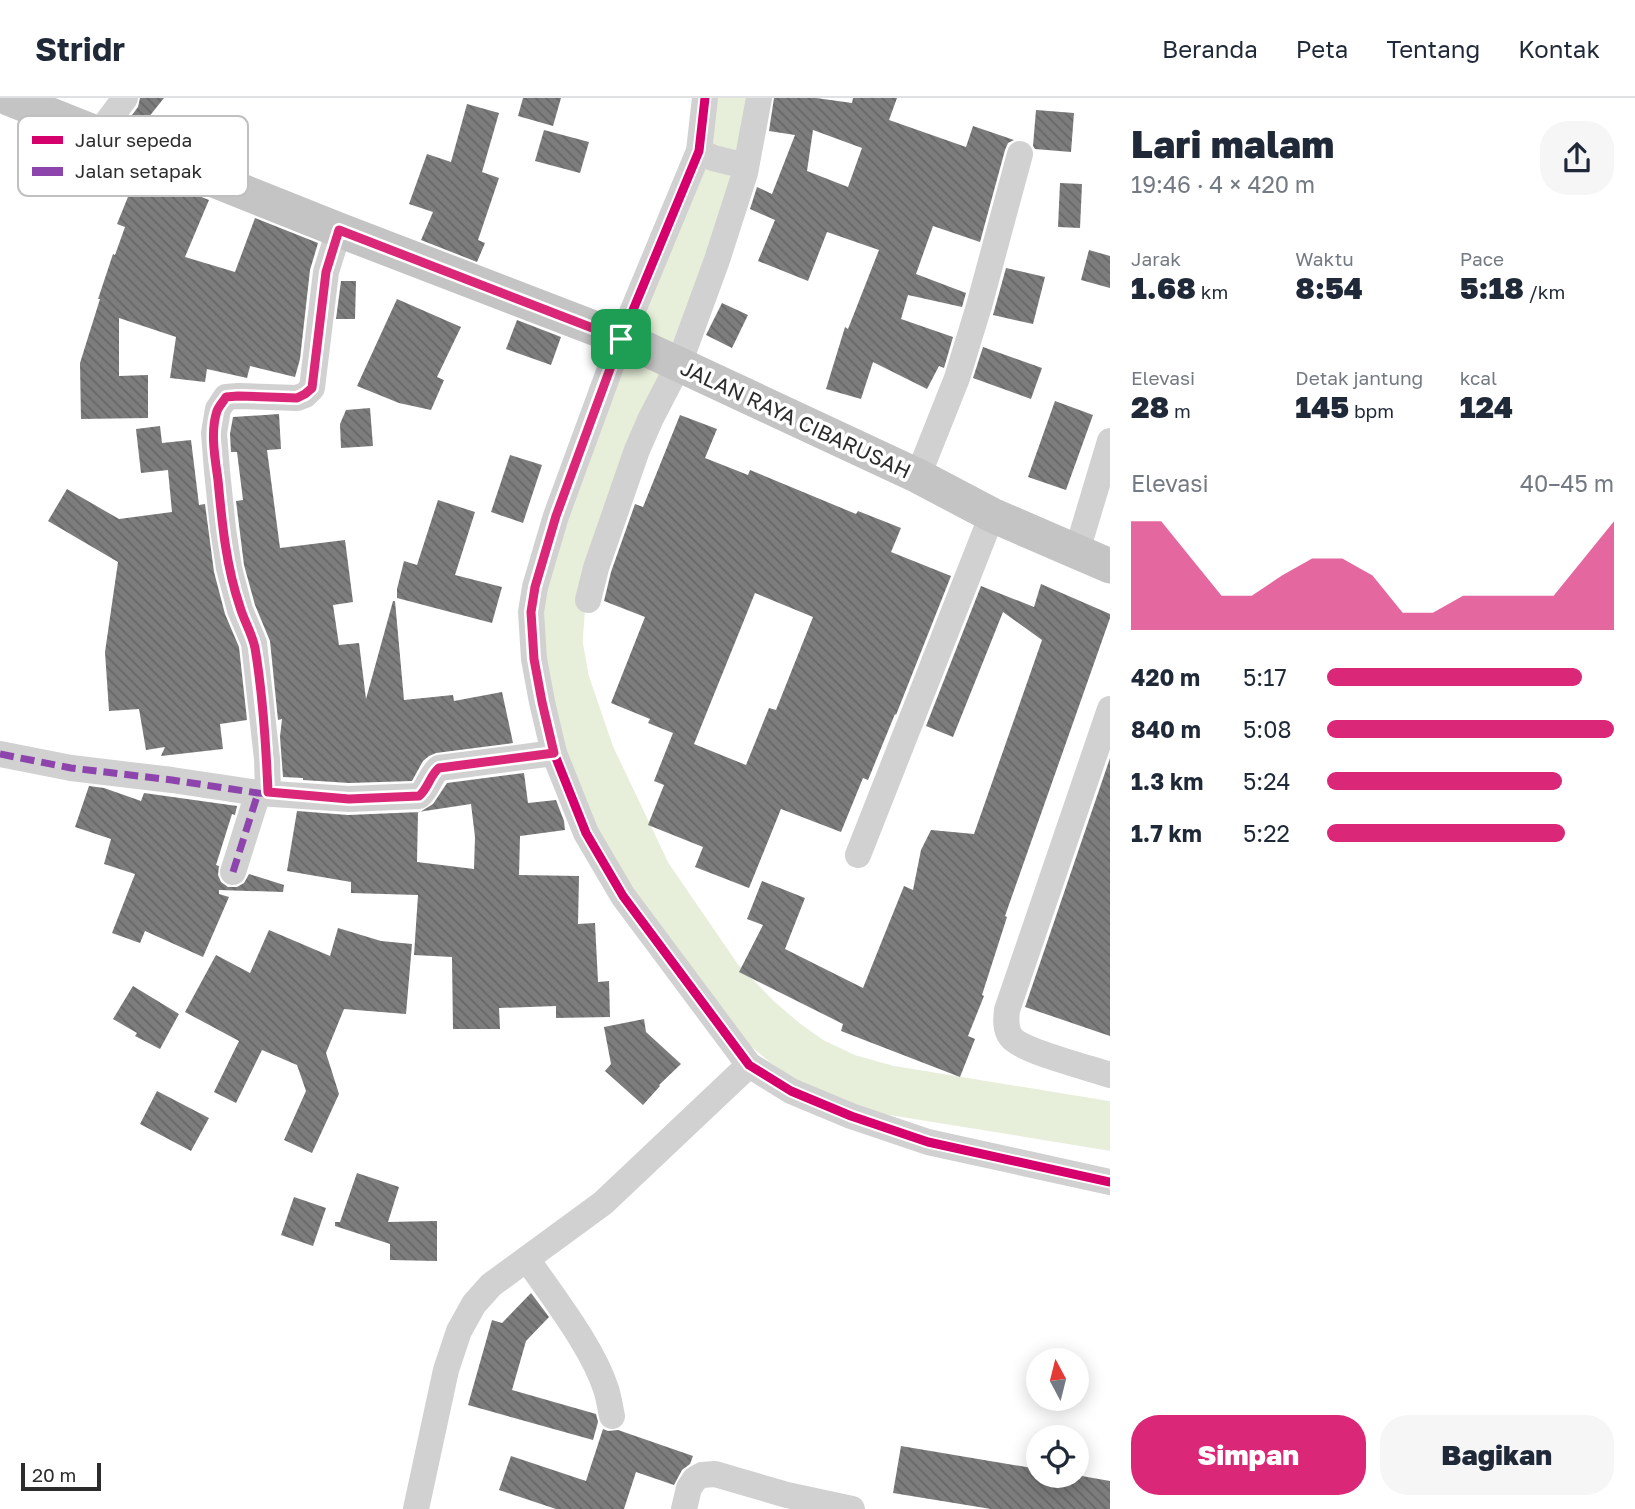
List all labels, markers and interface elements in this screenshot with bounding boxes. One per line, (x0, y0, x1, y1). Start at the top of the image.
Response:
text: Stridr (35, 29, 125, 68)
text: Beranda (1162, 34, 1258, 63)
text: Peta (1296, 34, 1348, 63)
text: Tentang (1386, 34, 1480, 63)
text: Kontak (1518, 34, 1600, 63)
legend (18, 116, 248, 196)
text: Lari malam (1131, 121, 1334, 166)
button: share (1540, 121, 1614, 195)
text: Jalur sepeda (75, 128, 192, 151)
text: Jalan setapak (75, 159, 202, 182)
text: 19:46 · 4 × 420 m (1131, 170, 1315, 198)
text: Jarak (1131, 247, 1181, 270)
text: Waktu (1295, 247, 1354, 270)
text: Pace (1460, 247, 1504, 270)
text: 1.68 (1131, 270, 1196, 306)
text: 8:54 (1295, 270, 1363, 306)
text: 5:18 (1460, 270, 1524, 306)
text: km (1196, 280, 1228, 303)
text: /km (1524, 280, 1565, 303)
pin (591, 309, 651, 369)
icon: arrive (602, 320, 640, 358)
street label: JALAN RAYA CIBARUSAH (677, 354, 915, 484)
text: Elevasi (1131, 366, 1195, 389)
text: Detak jantung (1295, 366, 1423, 389)
text: kcal (1460, 366, 1497, 389)
text: 28 (1131, 389, 1169, 425)
text: 145 (1295, 389, 1349, 425)
text: 124 (1460, 389, 1513, 425)
text: m (1169, 399, 1191, 422)
text: bpm (1349, 399, 1394, 422)
text: Elevasi (1131, 469, 1209, 497)
text: 40–45 m (1520, 469, 1614, 497)
text: 420 m (1131, 663, 1200, 691)
text: 5:17 (1243, 663, 1287, 691)
text: 840 m (1131, 715, 1201, 743)
text: 5:08 (1243, 715, 1292, 743)
text: 1.3 km (1131, 767, 1203, 795)
text: 5:24 (1243, 767, 1291, 795)
text: 1.7 km (1131, 819, 1202, 847)
text: 5:22 (1243, 819, 1290, 847)
north arrow (1026, 1348, 1088, 1410)
map controls (1026, 1348, 1089, 1488)
button: Simpan (1131, 1415, 1366, 1495)
button: Bagikan (1380, 1415, 1614, 1495)
button: locate (1026, 1425, 1089, 1488)
scale bar (21, 1460, 102, 1492)
text: 20 m (32, 1463, 76, 1486)

